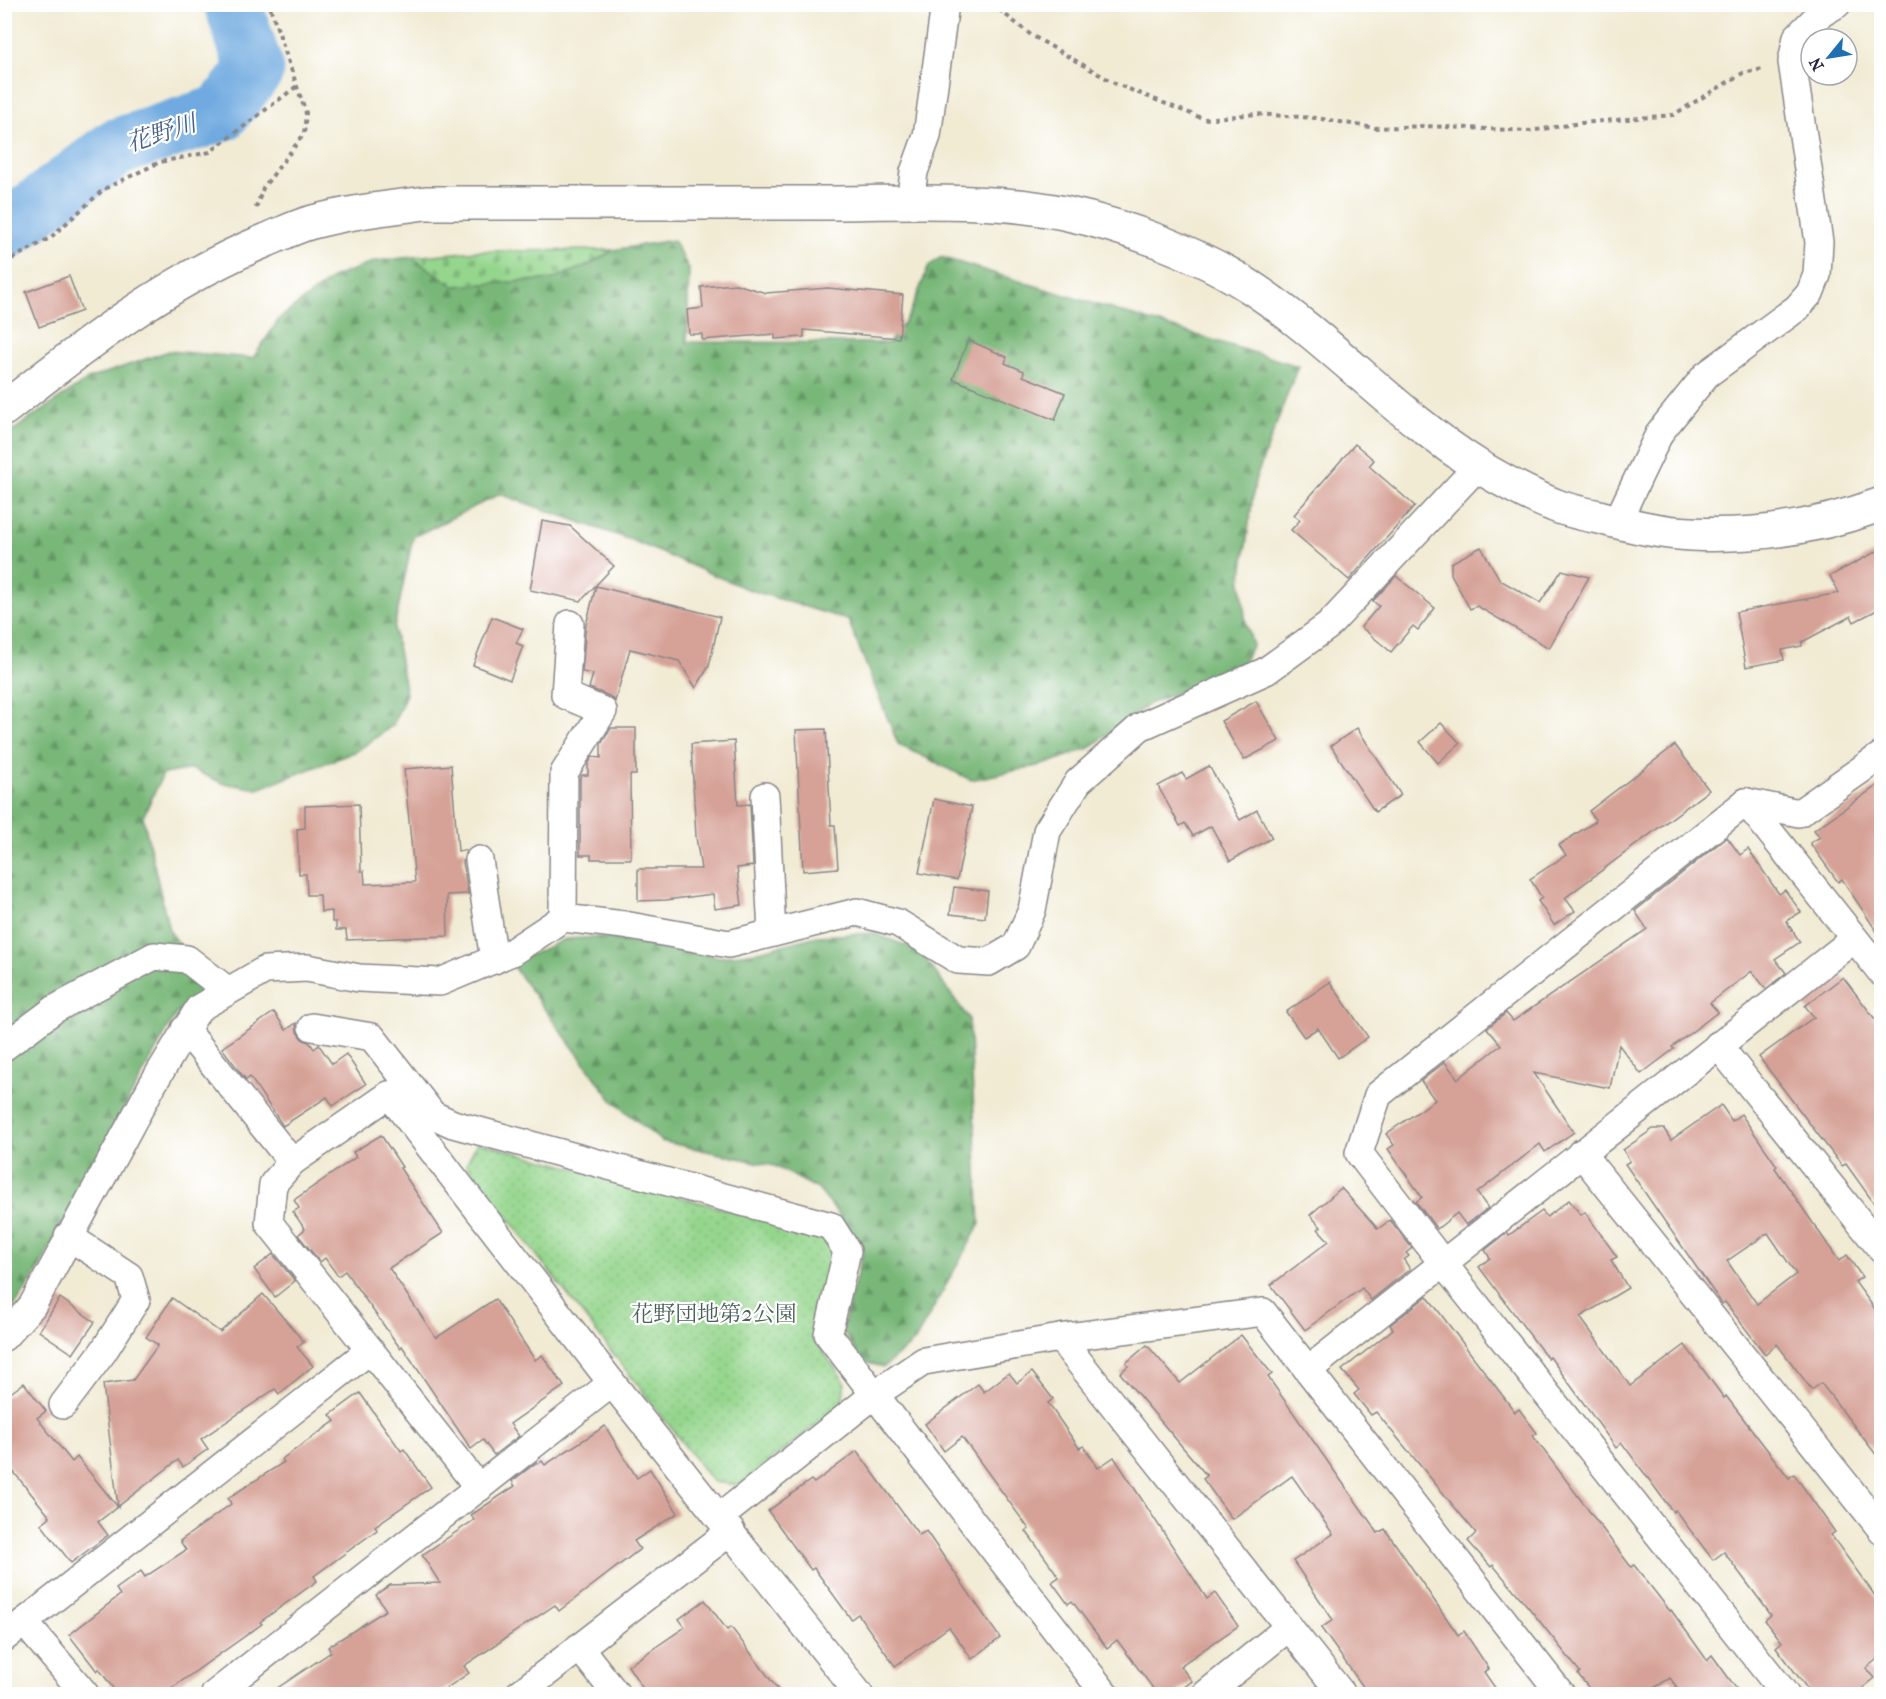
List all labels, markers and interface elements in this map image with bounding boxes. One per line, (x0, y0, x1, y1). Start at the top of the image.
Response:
north arrow (1799, 27, 1859, 87)
text: N (1805, 53, 1828, 74)
water label: 花野川 (122, 108, 202, 157)
park label: 花野団地第2公園 (631, 1301, 797, 1327)

